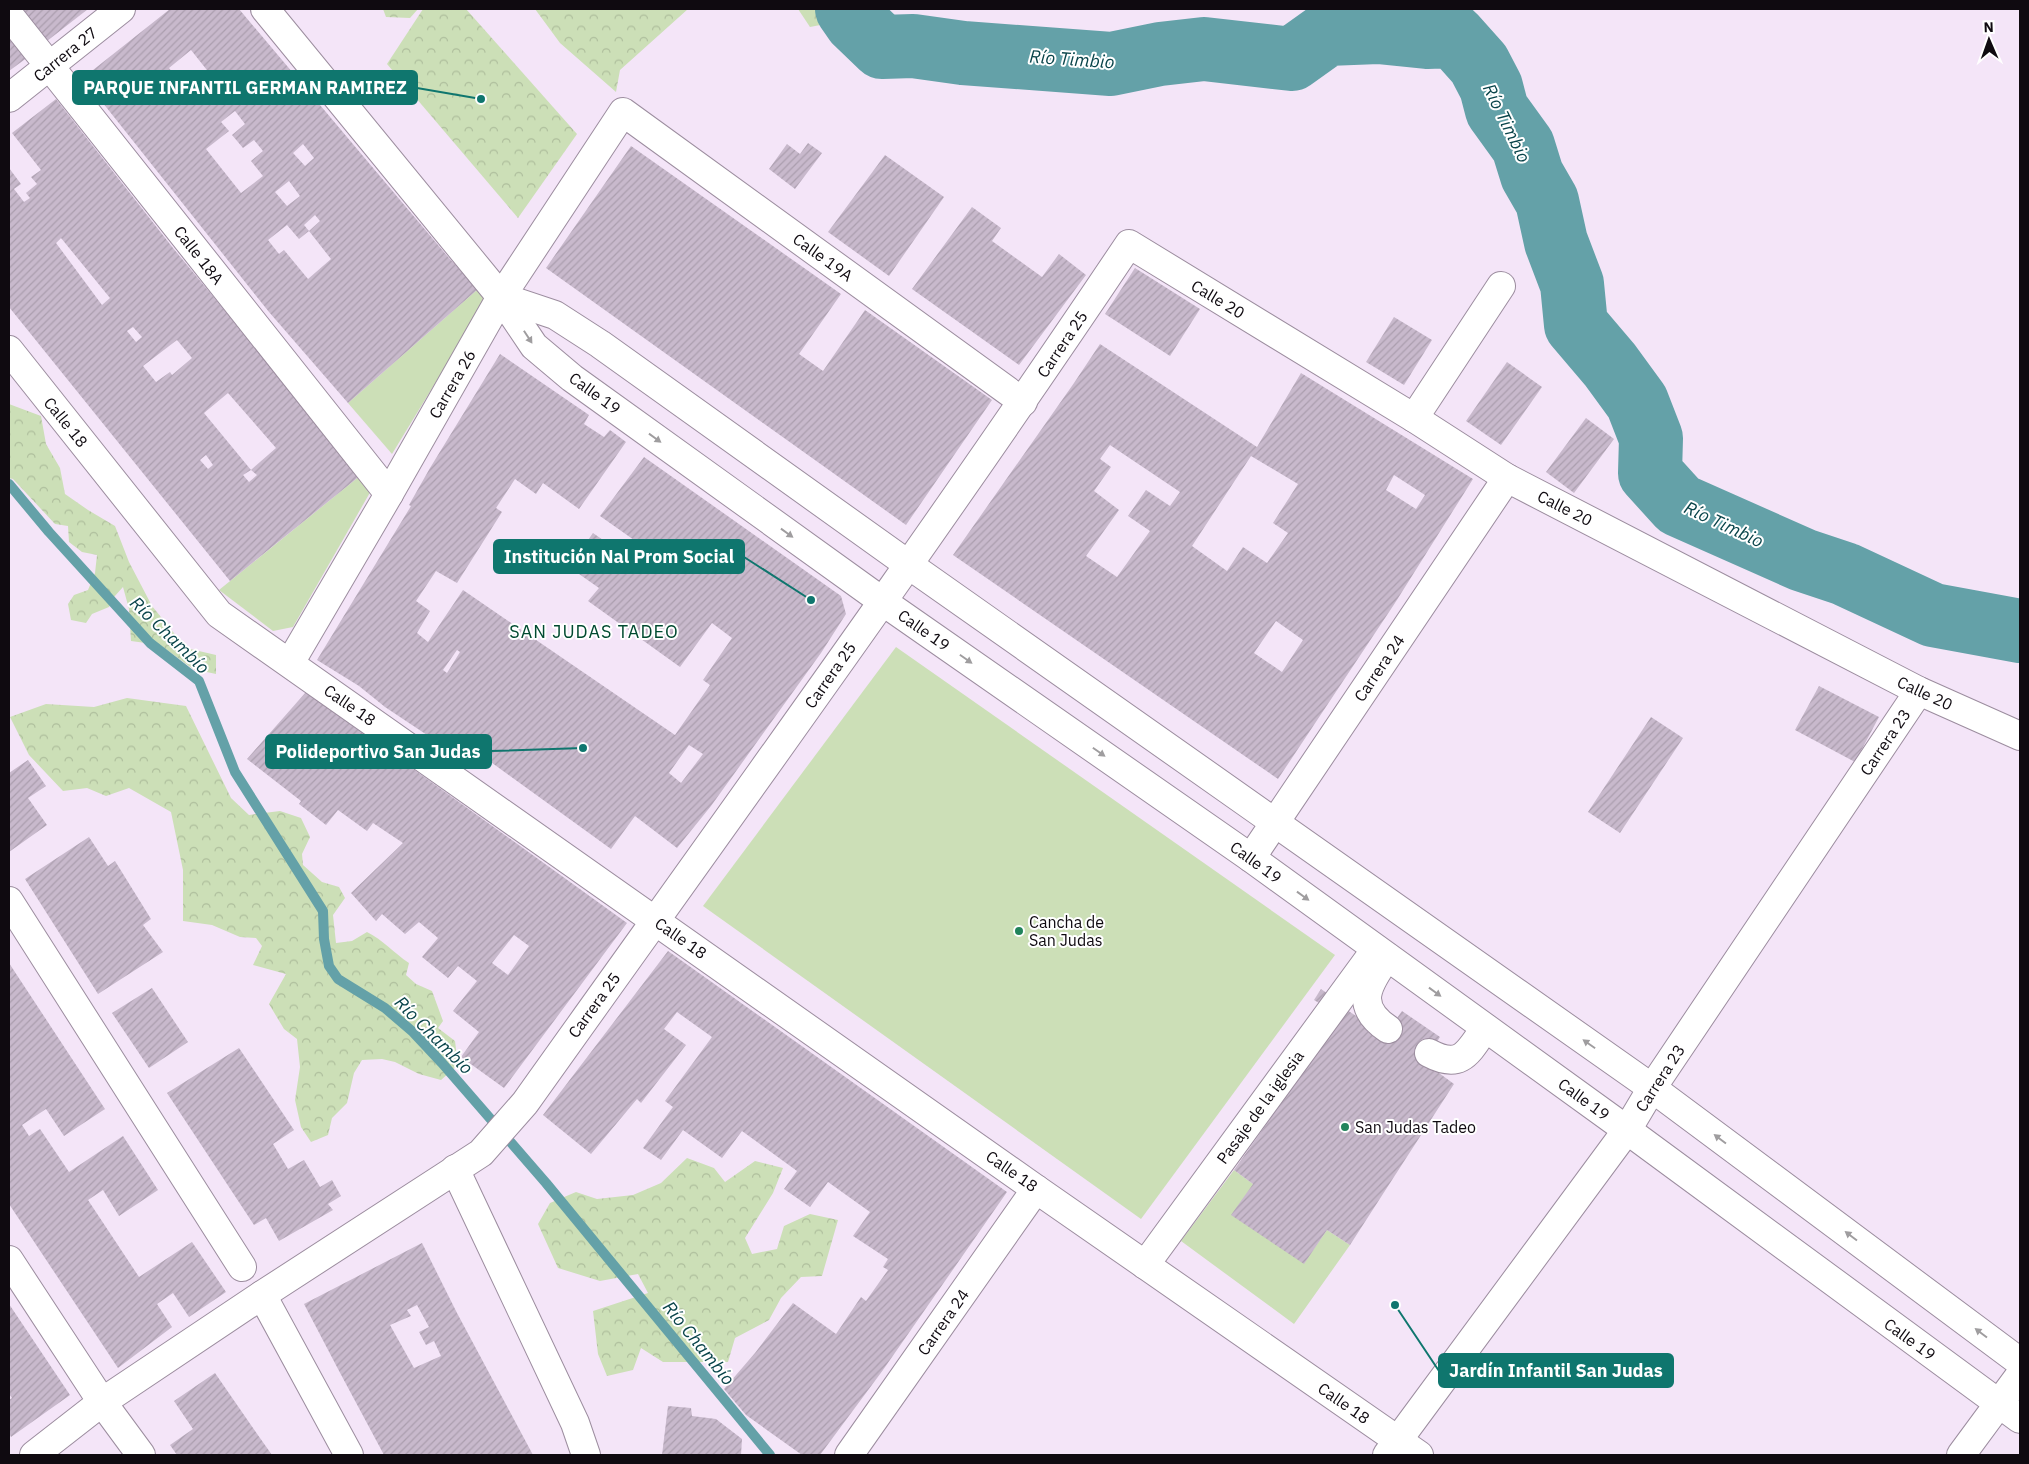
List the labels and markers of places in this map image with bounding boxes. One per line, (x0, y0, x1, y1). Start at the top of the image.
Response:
callout: PARQUE INFANTIL GERMAN RAMIREZ (73, 71, 417, 104)
callout: Institución Nal Prom Social (494, 540, 744, 573)
callout: Polideportivo San Judas (266, 735, 491, 768)
place label: Cancha de San Judas (1029, 912, 1104, 950)
marker: Cancha de San Judas (1013, 925, 1025, 937)
place label: San Judas Tadeo (1355, 1117, 1476, 1137)
marker: San Judas Tadeo (1339, 1121, 1351, 1133)
callout: Jardín Infantil San Judas (1439, 1354, 1673, 1387)

